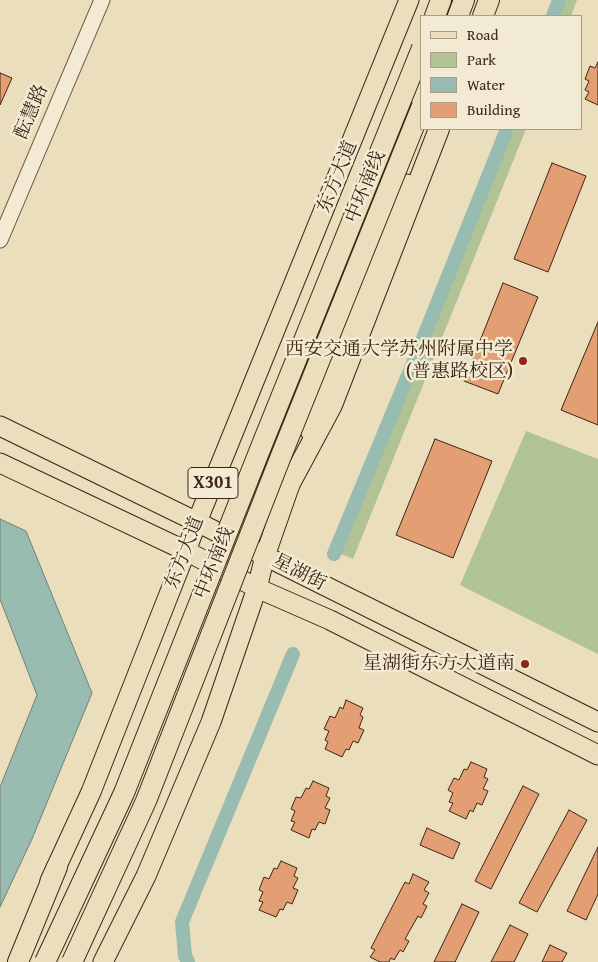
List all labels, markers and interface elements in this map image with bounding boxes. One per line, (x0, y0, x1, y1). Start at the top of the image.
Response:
legend (420, 15, 583, 130)
text: Road (467, 24, 498, 45)
text: Park (467, 49, 496, 70)
text: Water (467, 74, 505, 95)
street label: 酝慧路 (10, 81, 54, 143)
text: Building (467, 99, 520, 120)
street label: 东方大道 (313, 137, 363, 217)
street label: 中环南线 (341, 147, 391, 227)
place label: 西安交通大学苏州附属中学 (普惠路校区) (285, 339, 513, 383)
marker: 西安交通大学苏州附属中学 (普惠路校区) (517, 355, 529, 367)
road number: X301 (188, 468, 238, 498)
street label: 东方大道 (161, 513, 209, 593)
street label: 中环南线 (190, 523, 240, 603)
street label: 星湖街 (268, 550, 330, 596)
place label: 星湖街东方大道南 (363, 653, 515, 675)
marker: 星湖街东方大道南 (519, 658, 531, 670)

